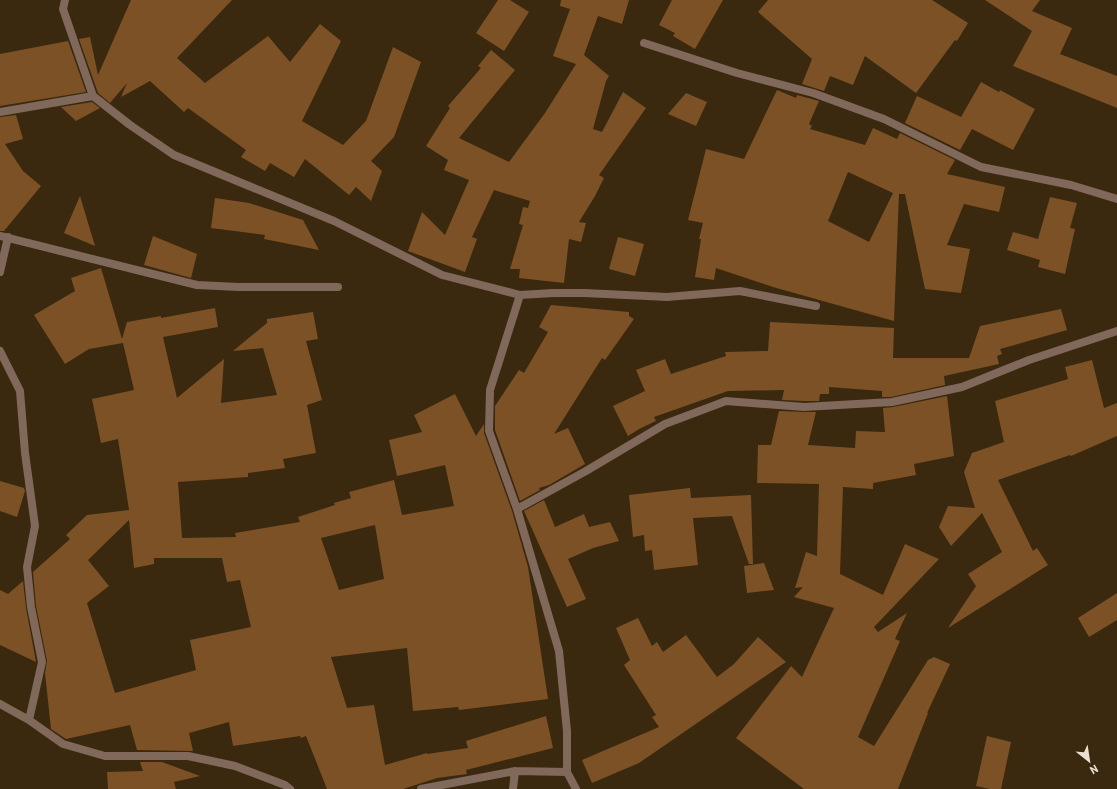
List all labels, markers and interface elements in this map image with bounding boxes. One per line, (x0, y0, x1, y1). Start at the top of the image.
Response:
north arrow (1069, 741, 1109, 781)
text: N (1088, 763, 1101, 778)

